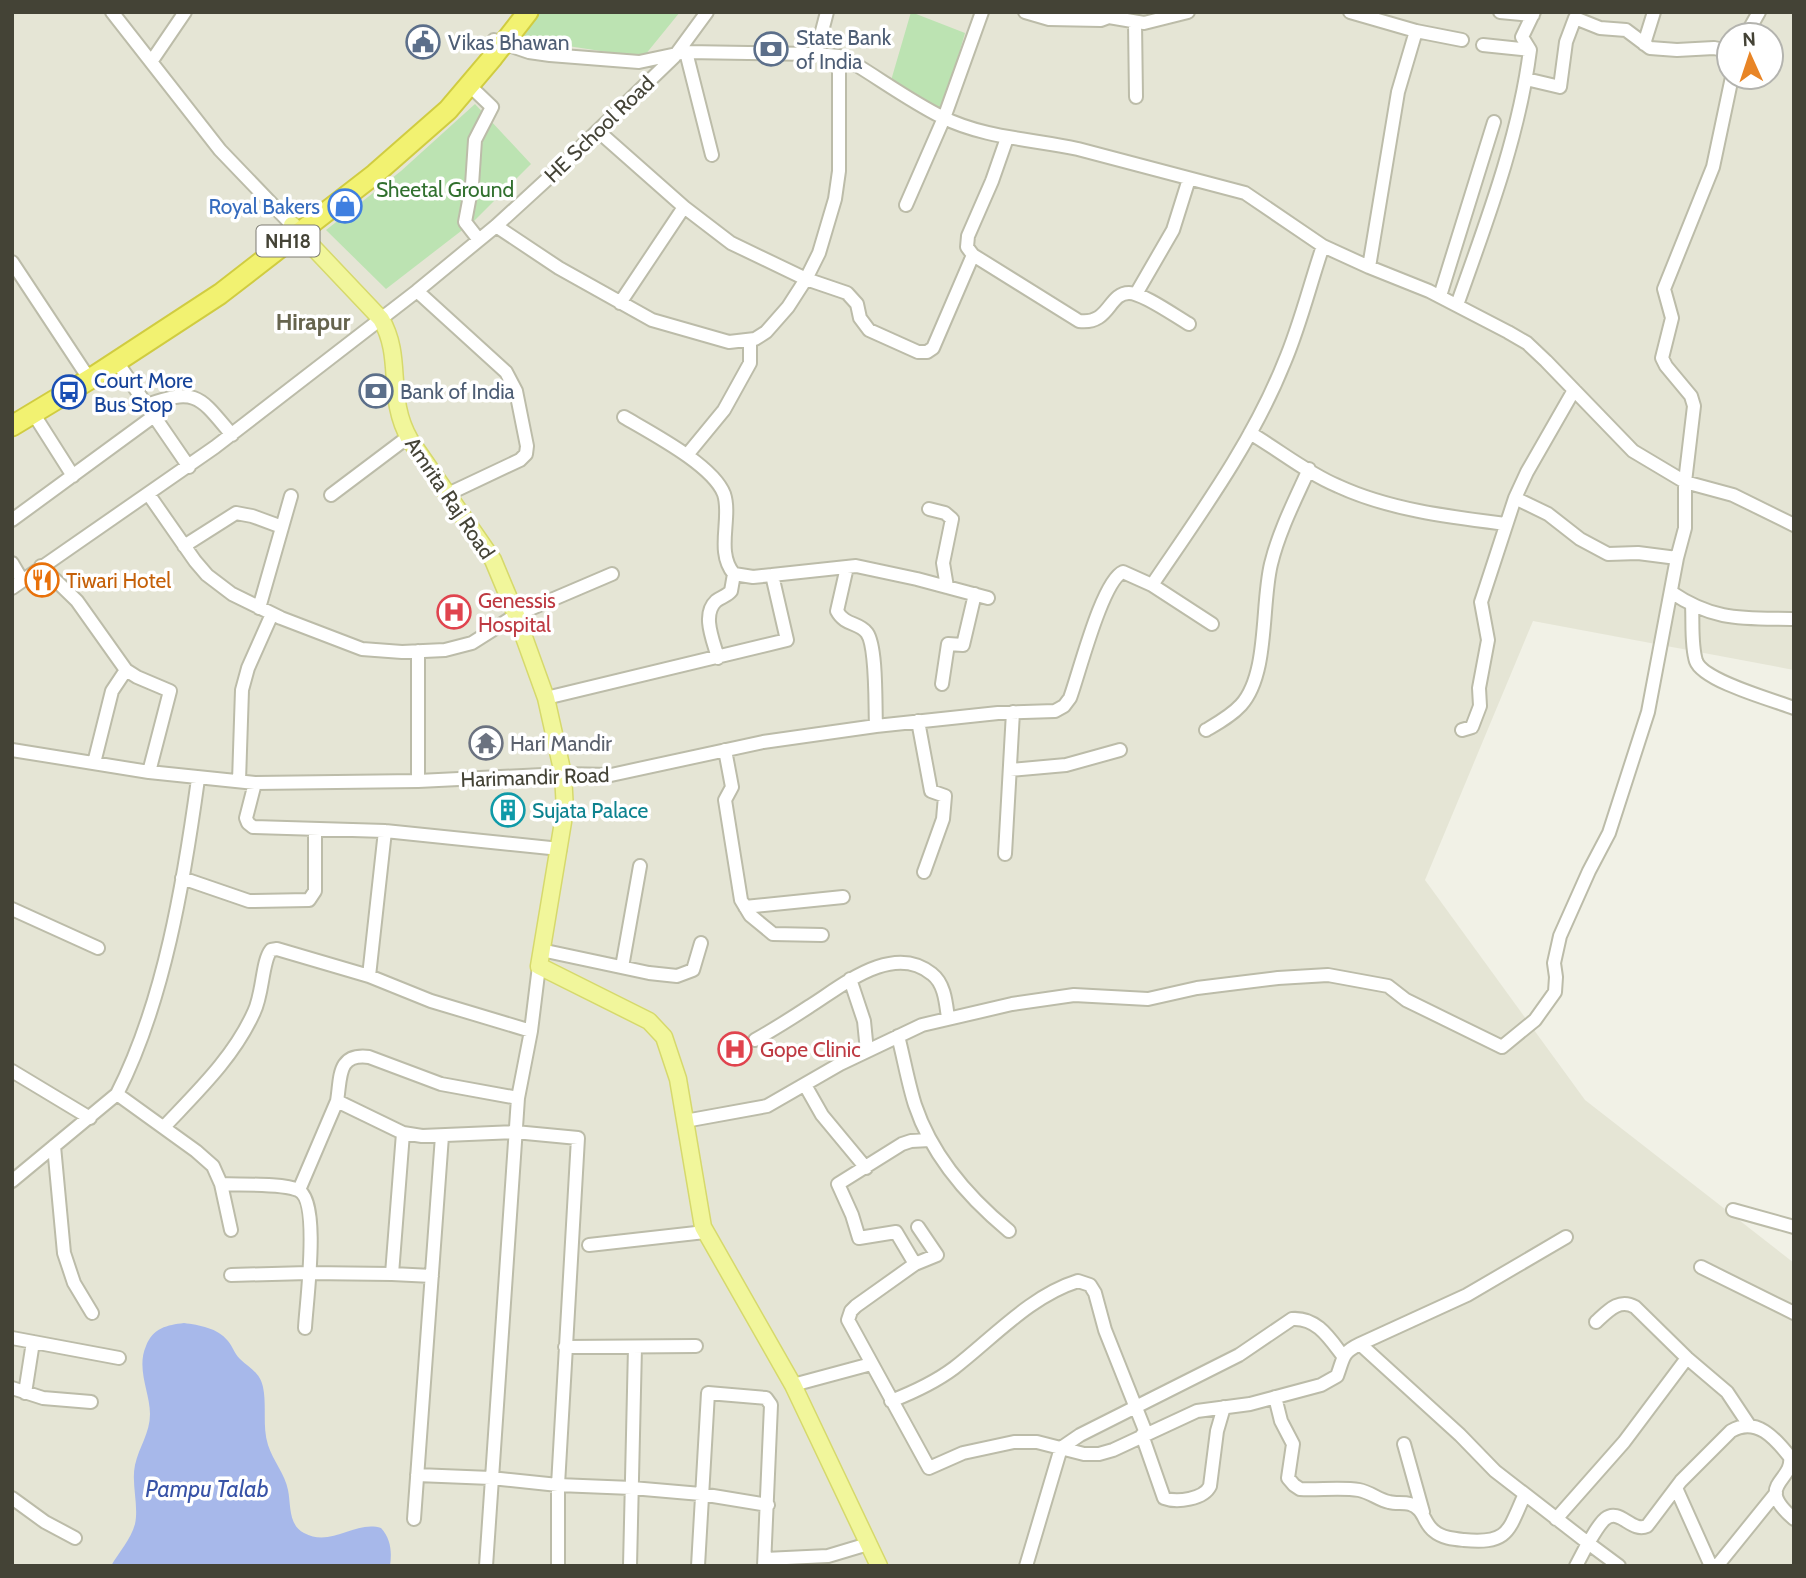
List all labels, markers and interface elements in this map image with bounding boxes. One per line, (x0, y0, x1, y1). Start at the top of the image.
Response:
north arrow (1715, 21, 1785, 91)
public building icon: Vikas Bhawan (404, 23, 442, 61)
place label: State Bank of India (796, 25, 892, 74)
text: N (1742, 28, 1756, 51)
place label: Vikas Bhawan (448, 30, 570, 55)
bank icon: State Bank of India (752, 30, 790, 68)
street label: HE School Road (539, 70, 659, 188)
park label: Sheetal Ground (376, 177, 514, 202)
shop icon: Royal Bakers (326, 187, 364, 225)
place label: Royal Bakers (209, 194, 320, 219)
road number: NH18 (256, 226, 320, 256)
district label: Hirapur (276, 308, 351, 336)
place label: Court More Bus Stop (94, 368, 193, 417)
bank icon: Bank of India (357, 372, 395, 410)
bus stop icon: Court More Bus Stop (50, 373, 88, 411)
place label: Bank of India (400, 379, 515, 404)
street label: Amrita Raj Road (399, 432, 500, 564)
restaurant icon: Tiwari Hotel (23, 561, 61, 599)
place label: Tiwari Hotel (66, 568, 171, 593)
place label: Genessis Hospital (478, 588, 556, 637)
hospital icon: Genessis Hospital (435, 593, 473, 631)
temple icon: Hari Mandir (467, 724, 505, 762)
place label: Hari Mandir (510, 731, 612, 756)
street label: Harimandir Road (460, 762, 610, 792)
building icon: Sujata Palace (489, 791, 527, 829)
place label: Sujata Palace (532, 798, 649, 824)
hospital icon: Gope Clinic (716, 1030, 754, 1068)
place label: Gope Clinic (760, 1037, 861, 1062)
water label: Pampu Talab (145, 1475, 269, 1503)

